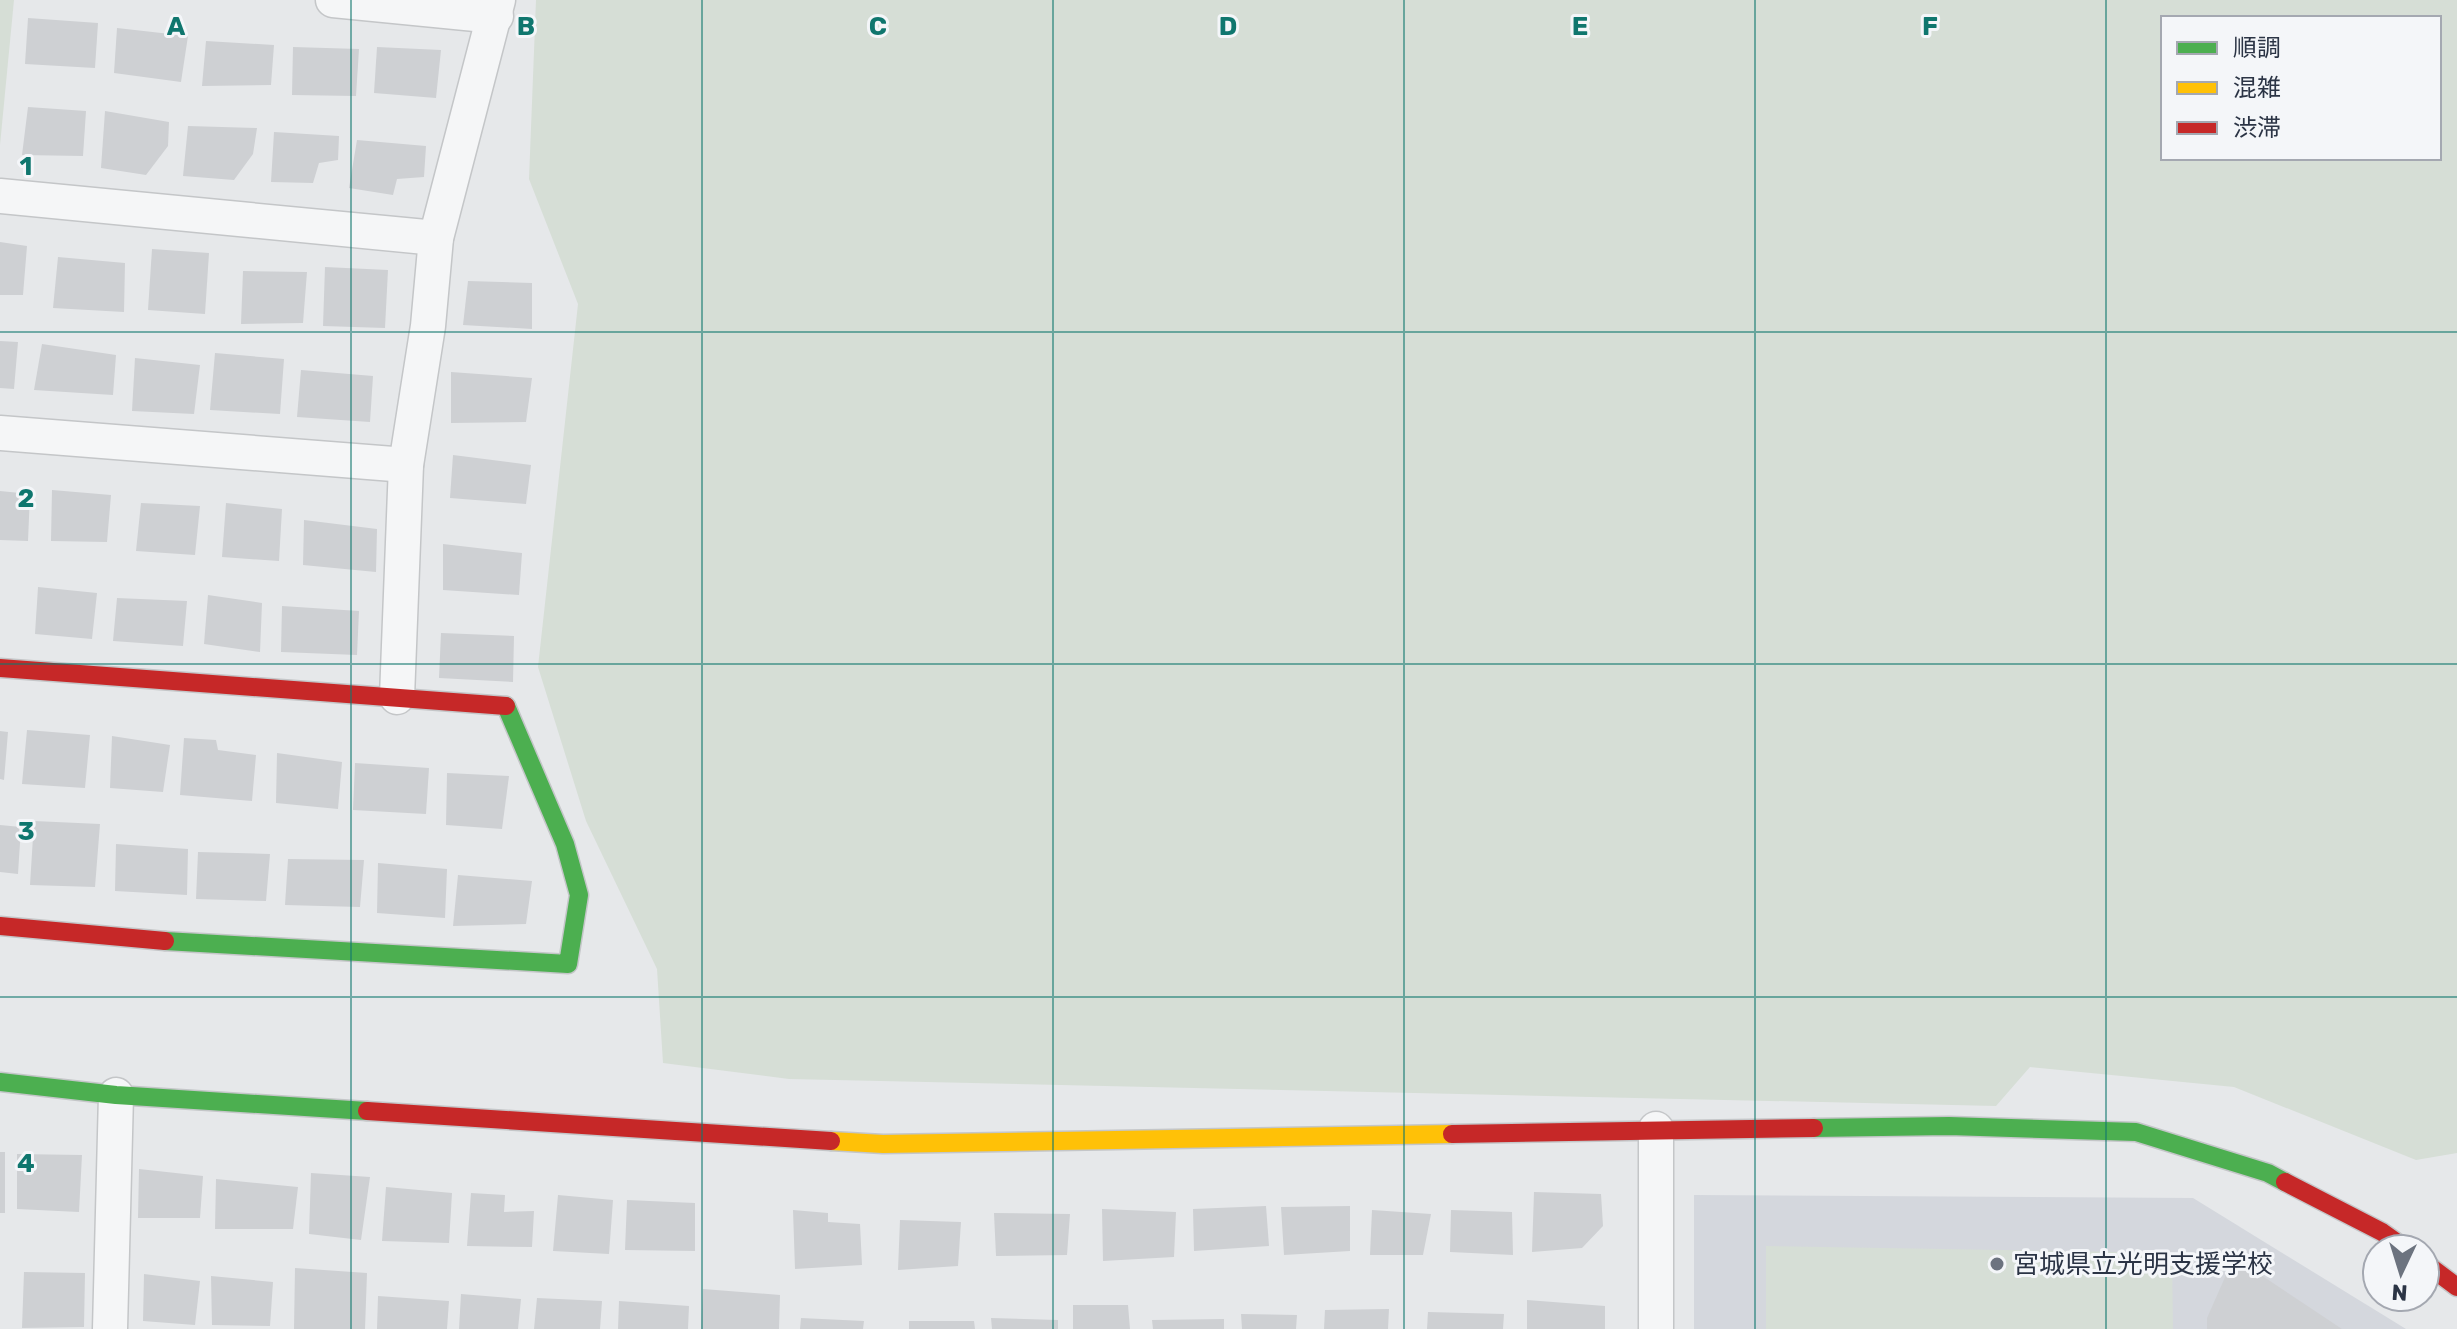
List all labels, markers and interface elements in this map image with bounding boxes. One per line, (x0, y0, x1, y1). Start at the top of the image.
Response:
text: A (167, 11, 186, 42)
text: B (517, 11, 535, 42)
text: C (869, 11, 887, 42)
text: D (1219, 11, 1237, 42)
text: E (1572, 11, 1588, 42)
text: F (1922, 11, 1938, 42)
legend (2161, 16, 2441, 160)
text: 順調 (2233, 34, 2281, 62)
text: 混雑 (2233, 74, 2281, 102)
text: 渋滞 (2233, 114, 2281, 142)
text: 1 (20, 151, 32, 182)
text: 2 (18, 483, 34, 514)
text: 3 (17, 816, 35, 847)
text: 4 (17, 1148, 35, 1179)
north arrow (2361, 1233, 2441, 1313)
place label: 宮城県立光明支援学校 (2013, 1249, 2273, 1280)
marker: 宮城県立光明支援学校 (1988, 1255, 2006, 1273)
text: N (2391, 1278, 2408, 1306)

